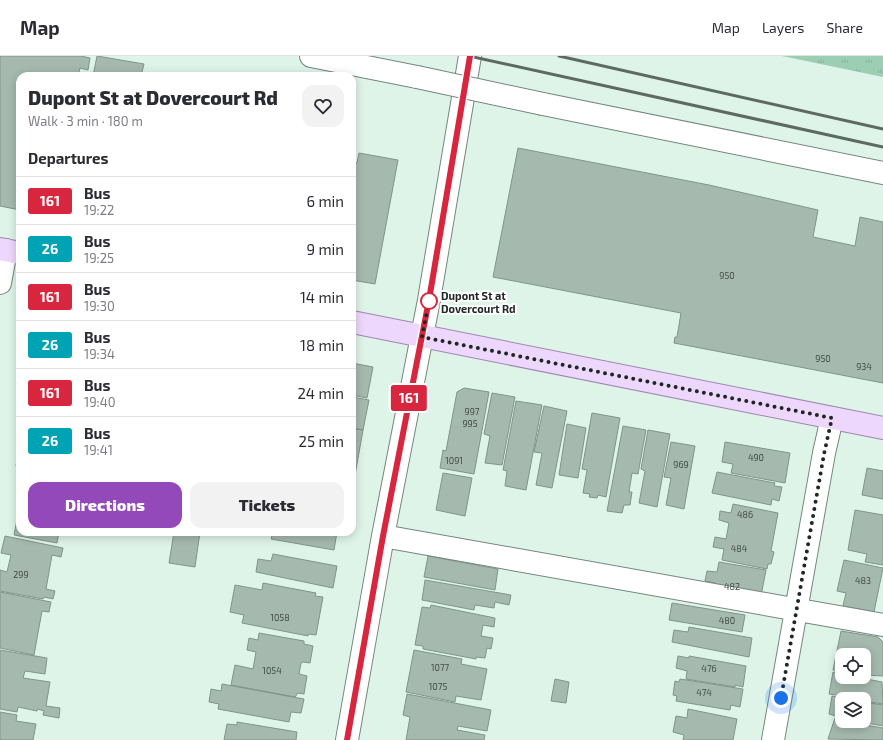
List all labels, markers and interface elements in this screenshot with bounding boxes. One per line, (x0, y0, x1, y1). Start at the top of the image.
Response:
text: Map (20, 16, 60, 39)
text: Map (712, 19, 740, 36)
text: Layers (762, 19, 804, 36)
text: Share (826, 19, 863, 36)
button: heart (302, 85, 344, 127)
text: Dupont St at Dovercourt Rd (28, 86, 278, 109)
text: Walk · 3 min · 180 m (28, 113, 143, 129)
text: Departures (28, 149, 108, 167)
text: Bus (84, 184, 110, 202)
text: 161 (40, 192, 60, 209)
text: 6 min (306, 192, 344, 210)
text: 19:22 (84, 202, 114, 218)
text: Bus (84, 232, 110, 250)
text: 26 (42, 240, 58, 257)
text: 9 min (306, 240, 344, 258)
text: 19:25 (84, 250, 114, 266)
house number: 950 (719, 270, 735, 281)
text: Bus (84, 280, 110, 298)
text: 161 (40, 288, 60, 305)
text: 14 min (300, 288, 344, 306)
place label: Dupont St at Dovercourt Rd (441, 289, 516, 315)
marker: Dupont St at Dovercourt Rd (420, 292, 438, 310)
text: 19:30 (84, 298, 115, 314)
text: Bus (84, 328, 110, 346)
text: 26 (42, 336, 58, 353)
text: 18 min (300, 336, 344, 354)
text: 19:34 (84, 346, 115, 362)
house number: 950 (815, 353, 831, 364)
house number: 934 (856, 361, 872, 372)
text: Bus (84, 376, 110, 394)
text: 161 (40, 384, 60, 401)
text: 24 min (297, 384, 344, 402)
line badge: 161 (386, 385, 432, 411)
text: 161 (399, 389, 419, 406)
text: 19:40 (84, 394, 116, 410)
house number: 997 (465, 406, 480, 417)
house number: 995 (462, 418, 478, 429)
text: Bus (84, 424, 110, 442)
text: 26 (42, 432, 58, 449)
text: 25 min (299, 432, 344, 450)
text: 19:41 (84, 442, 113, 458)
house number: 490 (748, 452, 764, 463)
house number: 1091 (445, 455, 463, 466)
house number: 969 (673, 459, 689, 470)
button: Directions (28, 482, 182, 528)
button: Tickets (190, 482, 344, 528)
house number: 486 (737, 509, 753, 520)
house number: 484 (731, 543, 748, 554)
house number: 299 (13, 569, 29, 580)
house number: 483 (855, 575, 871, 586)
house number: 482 (724, 581, 740, 592)
house number: 1058 (270, 612, 290, 623)
house number: 480 (719, 615, 735, 626)
map controls (835, 648, 871, 728)
button: locate (835, 648, 871, 684)
house number: 1077 (431, 662, 449, 673)
house number: 476 (701, 663, 717, 674)
house number: 1054 (262, 665, 282, 676)
house number: 1075 (429, 681, 447, 692)
house number: 474 (696, 687, 712, 698)
your location (771, 688, 791, 708)
button: layers (835, 692, 871, 728)

